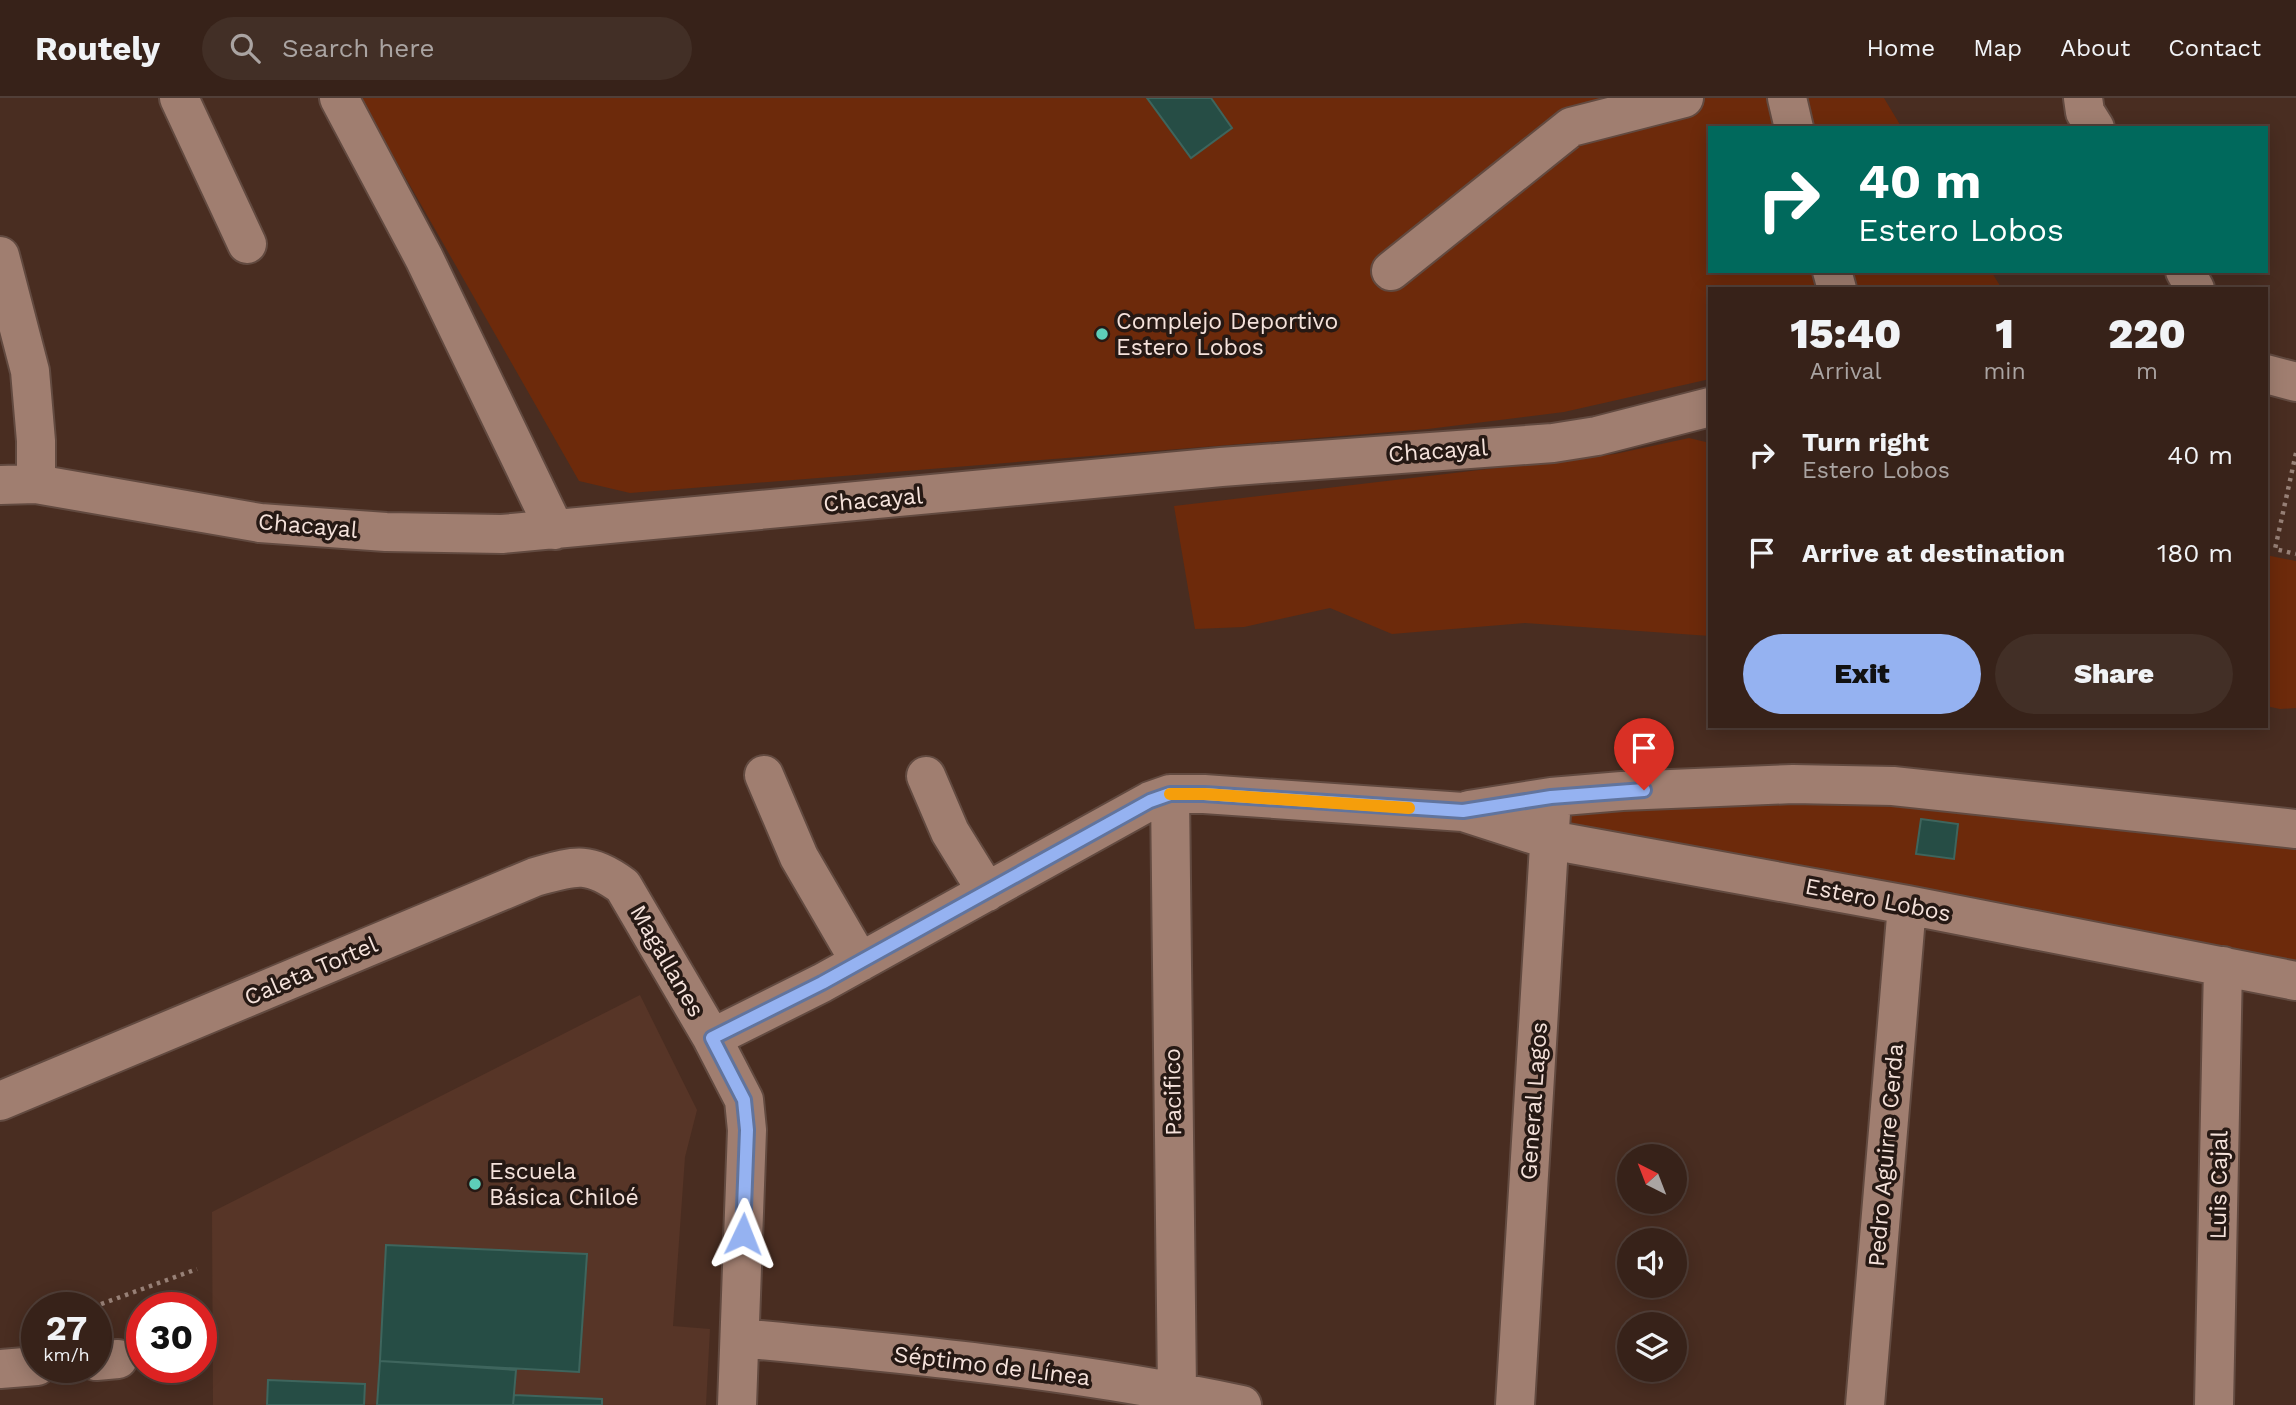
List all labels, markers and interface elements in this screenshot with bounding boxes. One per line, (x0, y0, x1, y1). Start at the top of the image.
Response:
search box (202, 17, 692, 80)
text: Routely (35, 29, 160, 68)
icon: search (226, 29, 264, 67)
text: Search here (282, 33, 434, 63)
text: Home (1867, 34, 1935, 62)
text: Map (1973, 34, 2022, 62)
text: About (2060, 34, 2130, 62)
text: Contact (2168, 34, 2261, 62)
text: 40 m (1858, 152, 1981, 210)
icon: right (1743, 154, 1834, 245)
text: Estero Lobos (1858, 211, 2064, 249)
place label: Complejo Deportivo Estero Lobos (1116, 308, 1338, 361)
text: 15:40 (1790, 309, 1901, 358)
text: 1 (1995, 309, 2014, 358)
text: 220 (2108, 309, 2186, 358)
marker: Complejo Deportivo Estero Lobos (1094, 326, 1110, 342)
text: Arrival (1810, 358, 1882, 385)
text: min (1983, 358, 2026, 385)
text: m (2136, 358, 2158, 385)
text: Turn right (1802, 427, 1929, 457)
street label: Chacayal (1387, 434, 1489, 468)
icon: right (1743, 436, 1781, 474)
text: 40 m (2167, 440, 2233, 470)
text: Estero Lobos (1802, 457, 1950, 484)
street label: Chacayal (822, 482, 924, 518)
street label: Chacayal (257, 508, 359, 544)
icon: arrive (1743, 534, 1781, 572)
text: Arrive at destination (1802, 538, 2065, 568)
text: 180 m (2157, 538, 2233, 568)
button: Exit (1743, 634, 1981, 714)
button: Share (1995, 634, 2233, 714)
pin (1614, 718, 1674, 790)
icon: arrive (1625, 729, 1663, 767)
street label: Estero Lobos (1803, 873, 1953, 927)
street label: Magallanes (624, 900, 710, 1022)
street label: Caleta Tortel (240, 931, 382, 1011)
street label: General Lagos (1515, 1021, 1553, 1181)
street label: Pedro Aguirre Cerda (1863, 1042, 1909, 1268)
street label: Pacifico (1159, 1048, 1187, 1136)
street label: Luis Cajal (2205, 1130, 2233, 1240)
north arrow (1617, 1144, 1687, 1214)
map controls (1617, 1144, 1687, 1382)
place label: Escuela Básica Chiloé (489, 1158, 639, 1211)
marker: Escuela Básica Chiloé (467, 1176, 483, 1192)
position arrow (706, 1197, 780, 1271)
button: sound (1617, 1228, 1687, 1298)
speed limit sign: 30 (126, 1292, 217, 1383)
text: 27 (46, 1307, 87, 1349)
button: layers (1617, 1312, 1687, 1382)
street label: Séptimo de Línea (892, 1341, 1092, 1391)
text: km/h (43, 1344, 90, 1365)

